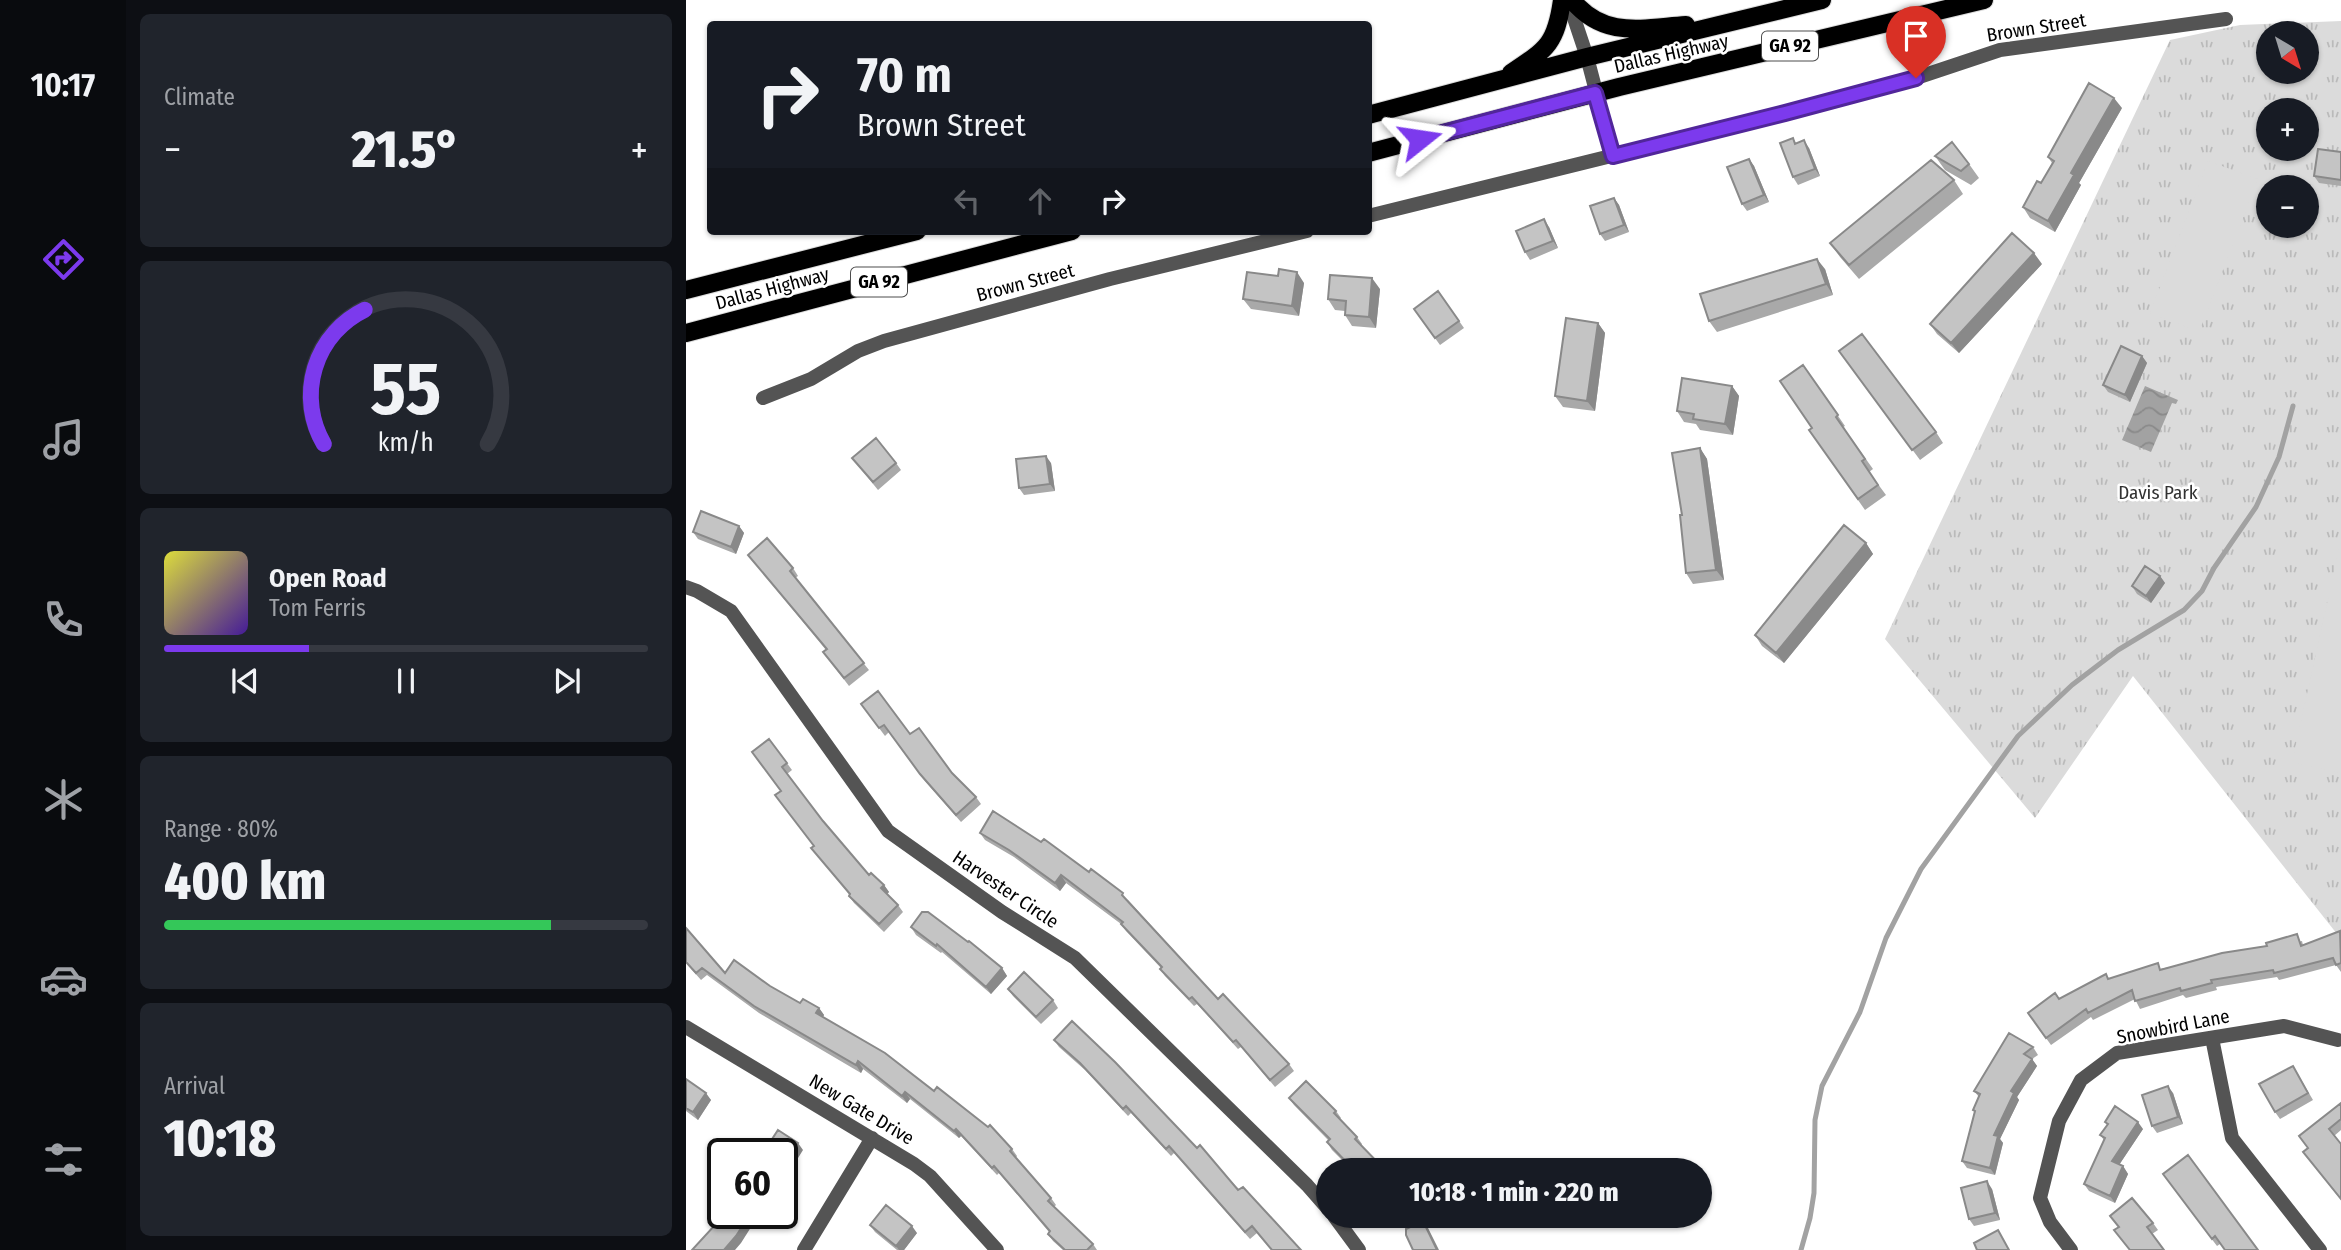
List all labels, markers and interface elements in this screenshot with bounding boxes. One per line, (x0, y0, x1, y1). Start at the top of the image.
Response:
pin (1886, 6, 1946, 78)
street label: Brown Street (1985, 8, 2088, 47)
icon: arrive (1897, 17, 1935, 55)
north arrow (2256, 21, 2319, 84)
map controls (2256, 21, 2319, 238)
street label: Dallas Highway (1612, 29, 1731, 78)
road number: GA 92 (1762, 32, 1818, 60)
text: 70 m (857, 46, 952, 105)
icon: right (742, 49, 833, 140)
text: 10:17 (31, 66, 95, 104)
text: Climate (164, 83, 235, 111)
button: + (2256, 98, 2319, 161)
position arrow (1383, 102, 1457, 176)
text: Brown Street (857, 106, 1026, 144)
text: 21.5° (352, 118, 460, 181)
text: − (164, 127, 181, 173)
text: + (631, 127, 648, 173)
button: − (2256, 175, 2319, 238)
icon: left (948, 182, 986, 220)
icon: ahead (1021, 182, 1059, 220)
icon: right (1094, 182, 1132, 220)
icon: directions (39, 235, 88, 284)
street label: Brown Street (974, 258, 1077, 307)
street label: Dallas Highway (713, 262, 832, 315)
road number: GA 92 (851, 268, 907, 296)
text: 55 (370, 346, 442, 433)
icon: music (39, 415, 88, 464)
text: km/h (378, 428, 434, 458)
park label: Davis Park (2118, 481, 2198, 504)
text: Open Road (269, 563, 387, 594)
text: Tom Ferris (269, 594, 366, 622)
icon: phone (39, 595, 88, 644)
icon: previous (226, 662, 264, 700)
icon: pause (387, 662, 425, 700)
icon: next (548, 662, 586, 700)
icon: climate (39, 775, 88, 824)
text: Range · 80% (164, 815, 278, 843)
street label: Harvester Circle (948, 846, 1063, 933)
text: 400 km (164, 850, 326, 913)
icon: car (39, 955, 88, 1004)
street label: Snowbird Lane (2115, 1004, 2231, 1049)
street label: New Gate Drive (805, 1069, 918, 1150)
text: Arrival (164, 1072, 225, 1100)
text: 10:18 (164, 1107, 276, 1170)
icon: filters (39, 1135, 88, 1184)
speed limit sign: 60 (707, 1138, 798, 1229)
text: 10:18 · 1 min · 220 m (1409, 1177, 1619, 1208)

